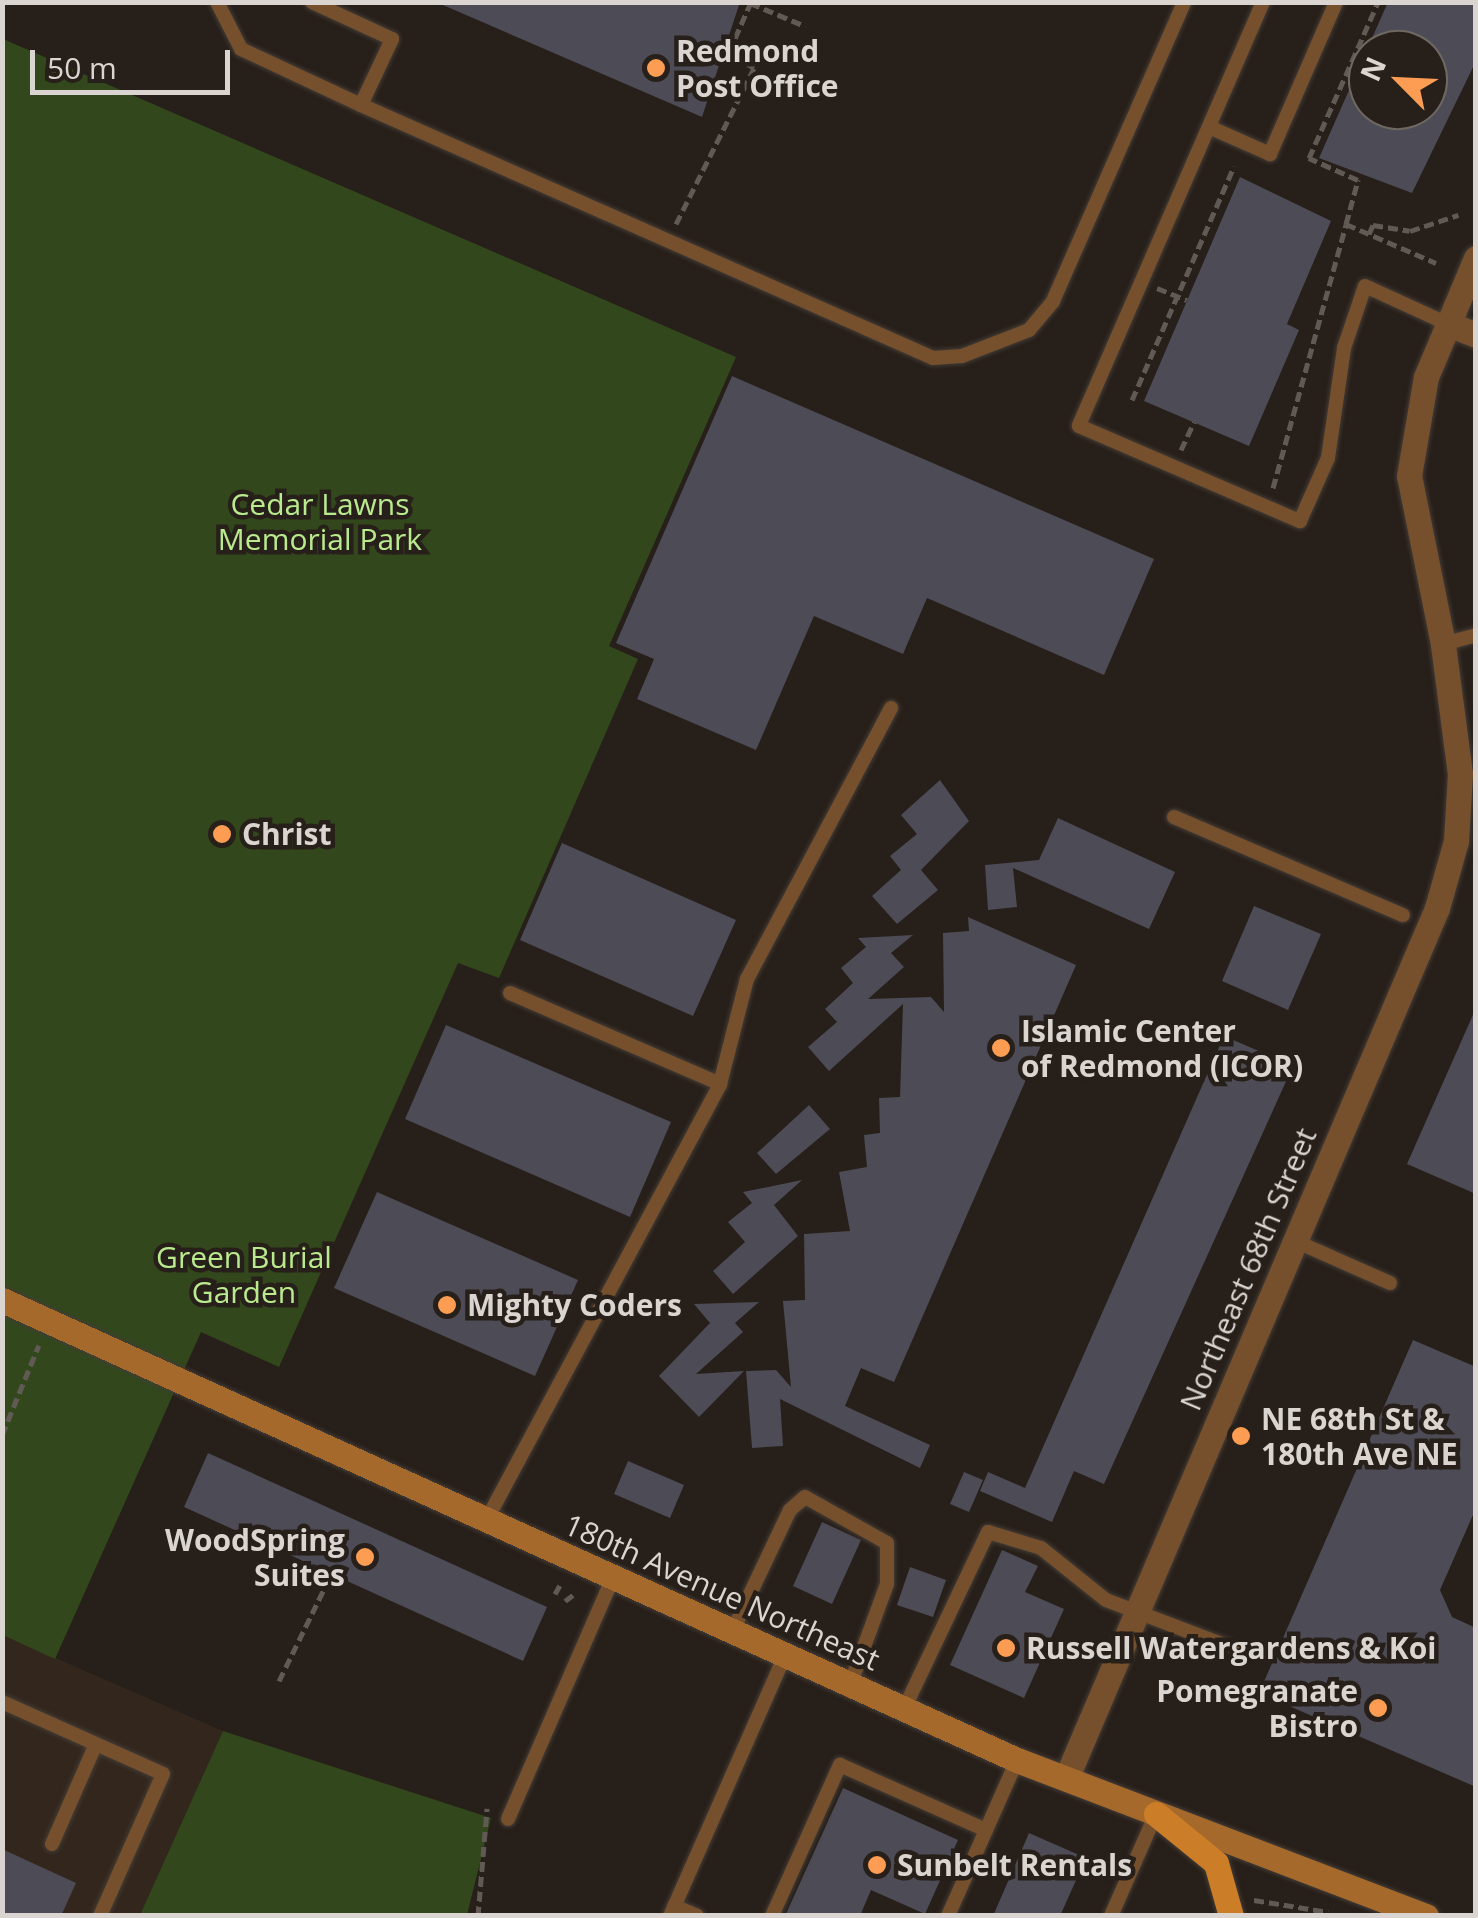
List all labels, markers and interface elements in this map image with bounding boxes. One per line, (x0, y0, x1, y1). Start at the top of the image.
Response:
scale bar (35, 30, 235, 92)
north arrow (1348, 30, 1448, 130)
place label: Redmond Post Office (676, 33, 839, 104)
text: 50 m (47, 47, 117, 88)
text: N (1350, 50, 1394, 87)
marker: Redmond Post Office (645, 57, 667, 79)
park label: Cedar Lawns Memorial Park (218, 486, 422, 556)
place label: Christ (242, 816, 332, 852)
marker: Christ (211, 823, 233, 845)
place label: Islamic Center of Redmond (ICOR) (1021, 1013, 1303, 1084)
marker: Islamic Center of Redmond (ICOR) (990, 1037, 1012, 1059)
street label: Northeast 68th Street (1172, 1122, 1324, 1416)
park label: Green Burial Garden (156, 1239, 332, 1310)
place label: Mighty Coders (467, 1287, 682, 1323)
marker: Mighty Coders (436, 1294, 458, 1316)
place label: NE 68th St & 180th Ave NE (1261, 1401, 1457, 1472)
marker: NE 68th St & 180th Ave NE (1230, 1425, 1252, 1447)
street label: 180th Avenue Northeast (559, 1506, 885, 1678)
place label: WoodSpring Suites (165, 1522, 345, 1592)
marker: WoodSpring Suites (354, 1546, 376, 1568)
place label: Russell Watergardens & Koi (1026, 1630, 1436, 1666)
marker: Russell Watergardens & Koi (995, 1637, 1017, 1659)
place label: Pomegranate Bistro (1156, 1673, 1358, 1744)
marker: Pomegranate Bistro (1367, 1697, 1389, 1719)
place label: Sunbelt Rentals (897, 1847, 1132, 1883)
marker: Sunbelt Rentals (866, 1854, 888, 1876)

